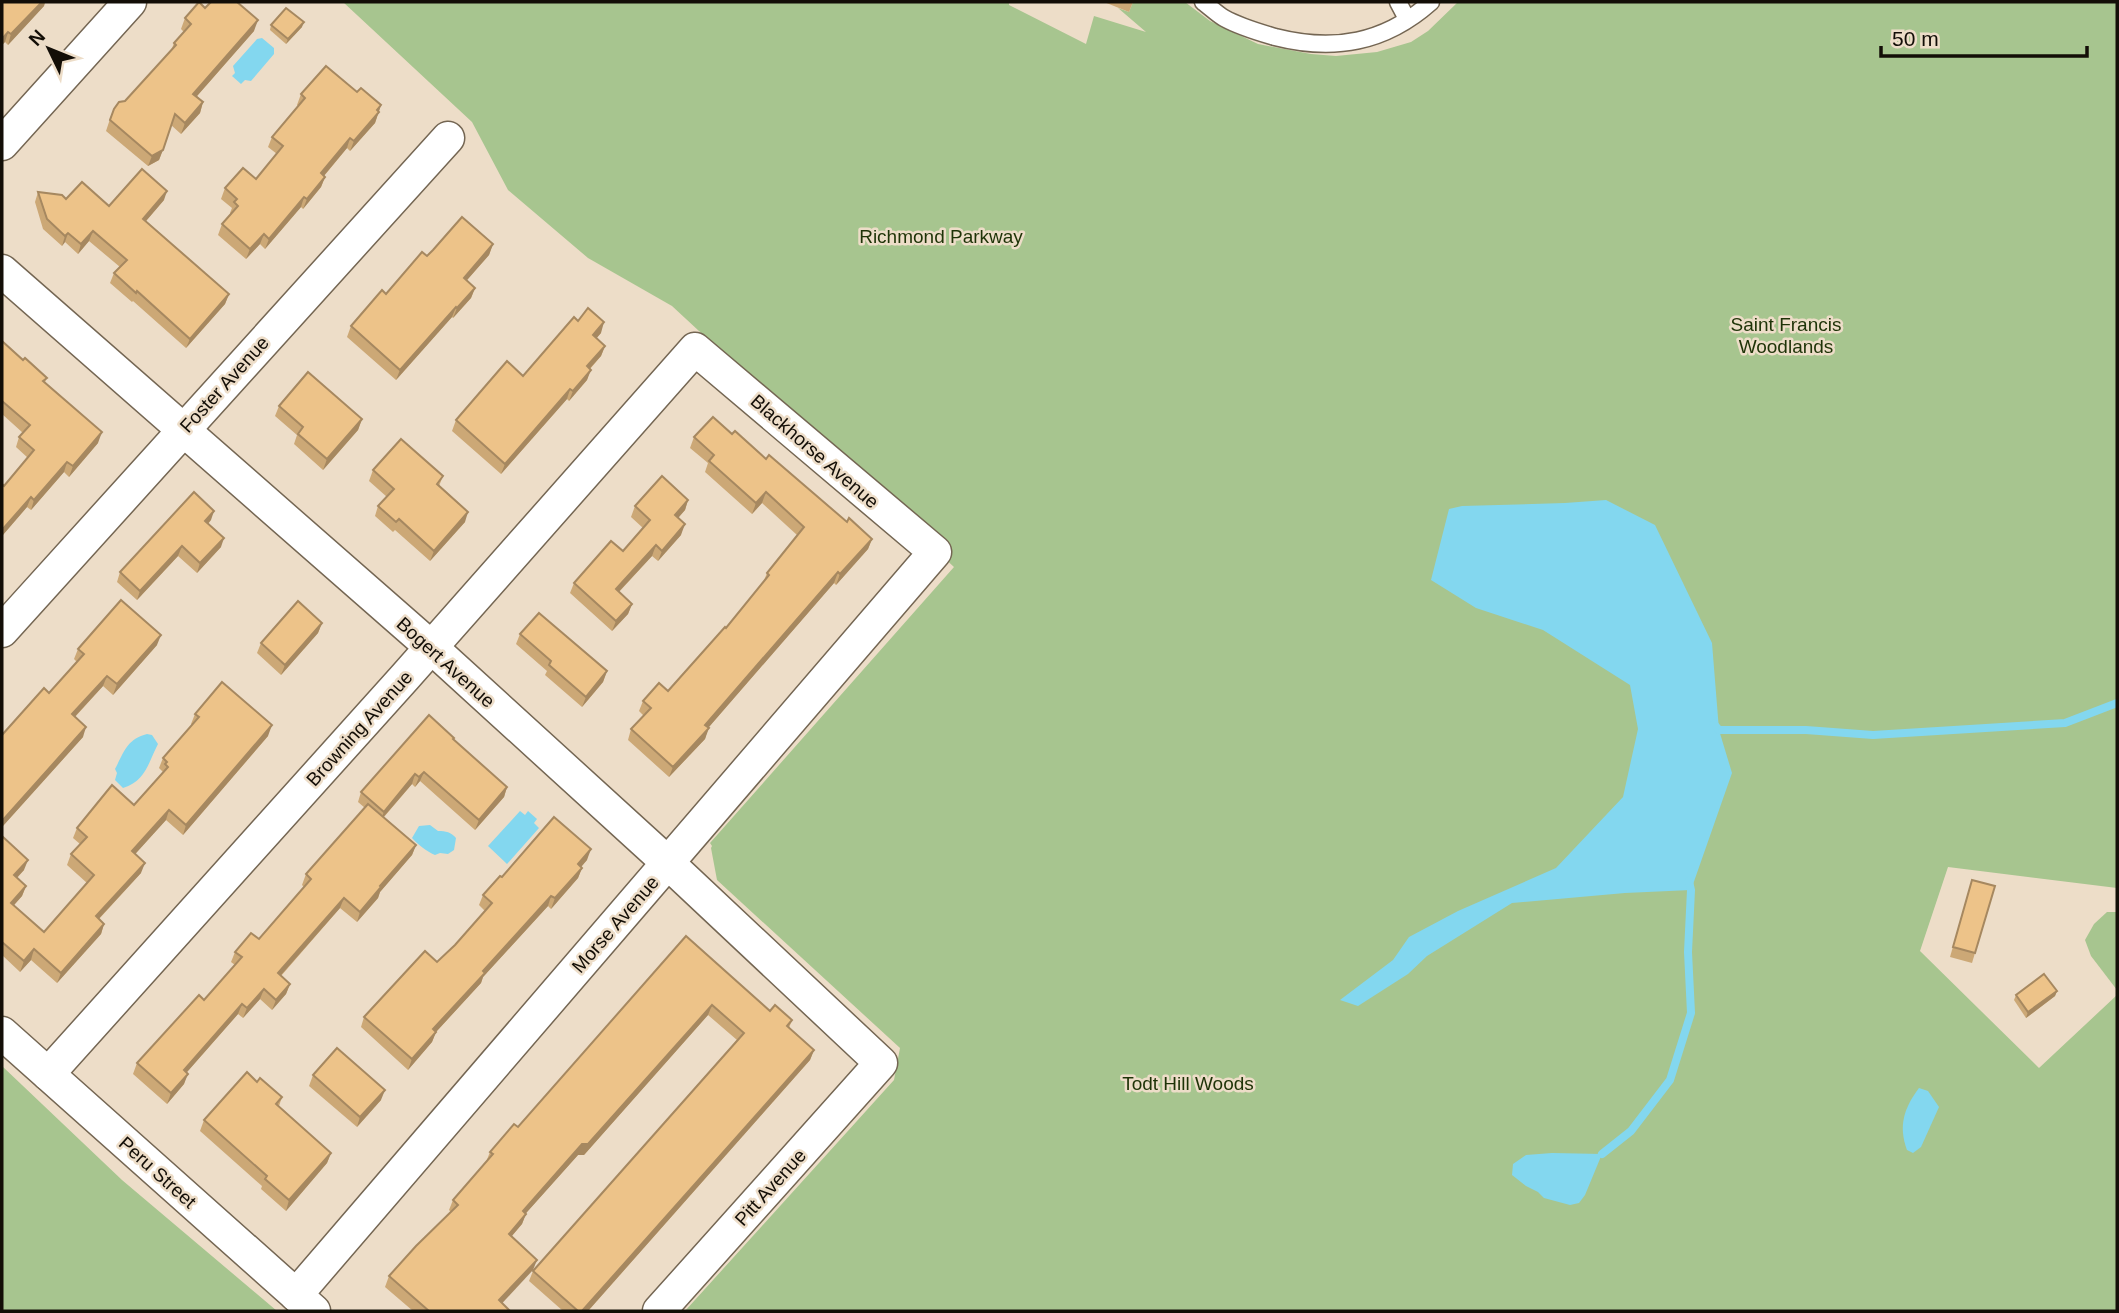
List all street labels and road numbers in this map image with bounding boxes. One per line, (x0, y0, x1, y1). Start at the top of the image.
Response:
street label: Foster Avenue (176, 332, 273, 437)
street label: Blackhorse Avenue (747, 390, 883, 513)
street label: Bogert Avenue (392, 613, 499, 712)
street label: Browning Avenue (302, 666, 417, 790)
street label: Morse Avenue (568, 872, 663, 977)
street label: Peru Street (115, 1132, 201, 1213)
street label: Pitt Avenue (731, 1145, 810, 1230)

